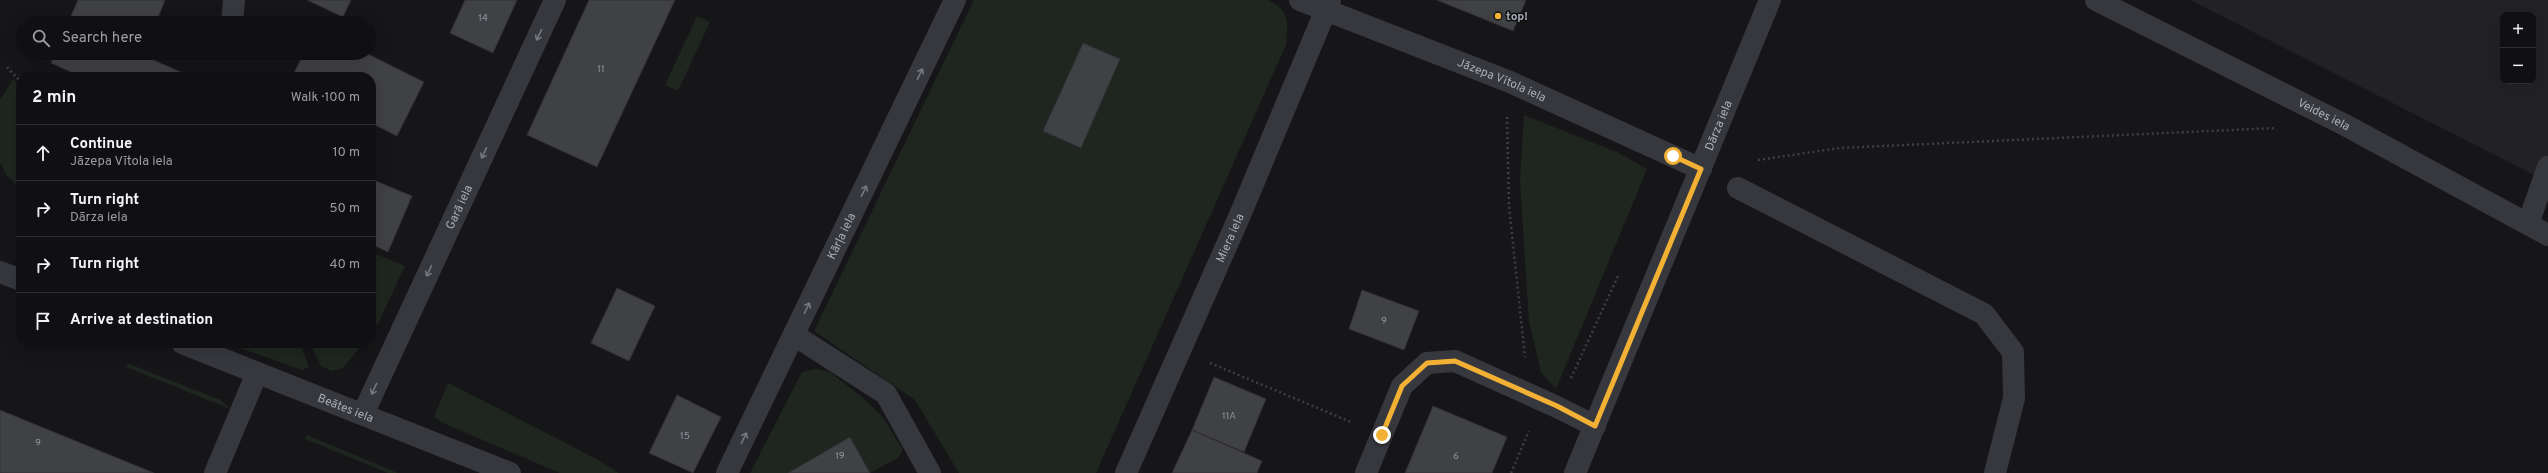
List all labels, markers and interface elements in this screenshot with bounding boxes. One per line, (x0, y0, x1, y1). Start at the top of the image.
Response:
place label: top! (1506, 9, 1528, 25)
marker: top! (1493, 11, 1503, 21)
house number: 14 (478, 12, 488, 25)
map controls (2500, 12, 2536, 84)
button: + (2500, 12, 2536, 48)
search box (16, 16, 376, 60)
icon: search (30, 27, 52, 49)
text: Search here (62, 29, 142, 48)
one-way arrow (535, 29, 542, 41)
button: − (2500, 48, 2536, 84)
street label: Jāzepa Vītola iela (1455, 55, 1548, 106)
house number: 11 (597, 63, 605, 76)
one-way arrow (917, 68, 924, 80)
text: 2 min (32, 87, 76, 109)
text: Walk · 100 m (291, 90, 360, 106)
street label: Veides iela (2294, 95, 2353, 135)
street label: Dārza iela (1702, 98, 1737, 153)
text: Continue (70, 135, 132, 154)
icon: ahead (32, 142, 54, 164)
text: 10 m (333, 145, 360, 161)
one-way arrow (480, 147, 487, 159)
route start (1664, 147, 1682, 165)
text: Jāzepa Vītola iela (70, 154, 173, 170)
street label: Garā iela (443, 183, 477, 232)
one-way arrow (860, 185, 868, 197)
text: Turn right (70, 191, 139, 210)
icon: right (32, 198, 54, 220)
text: 50 m (330, 201, 360, 217)
text: Dārza iela (70, 210, 128, 226)
street label: Kārļa iela (824, 211, 860, 263)
street label: Miera iela (1213, 211, 1249, 265)
icon: right (32, 254, 54, 276)
text: Turn right (70, 255, 139, 274)
text: 40 m (330, 257, 360, 273)
one-way arrow (425, 265, 432, 277)
one-way arrow (804, 303, 811, 315)
icon: arrive (32, 310, 54, 332)
text: Arrive at destination (70, 311, 213, 330)
house number: 9 (1381, 315, 1387, 328)
one-way arrow (370, 383, 377, 395)
street label: Beātes iela (315, 390, 376, 427)
house number: 11A (1222, 410, 1236, 423)
route end (1373, 426, 1391, 444)
house number: 15 (680, 430, 690, 443)
one-way arrow (741, 432, 749, 444)
house number: 9 (35, 437, 41, 450)
house number: 19 (835, 450, 845, 463)
house number: 6 (1453, 450, 1459, 463)

